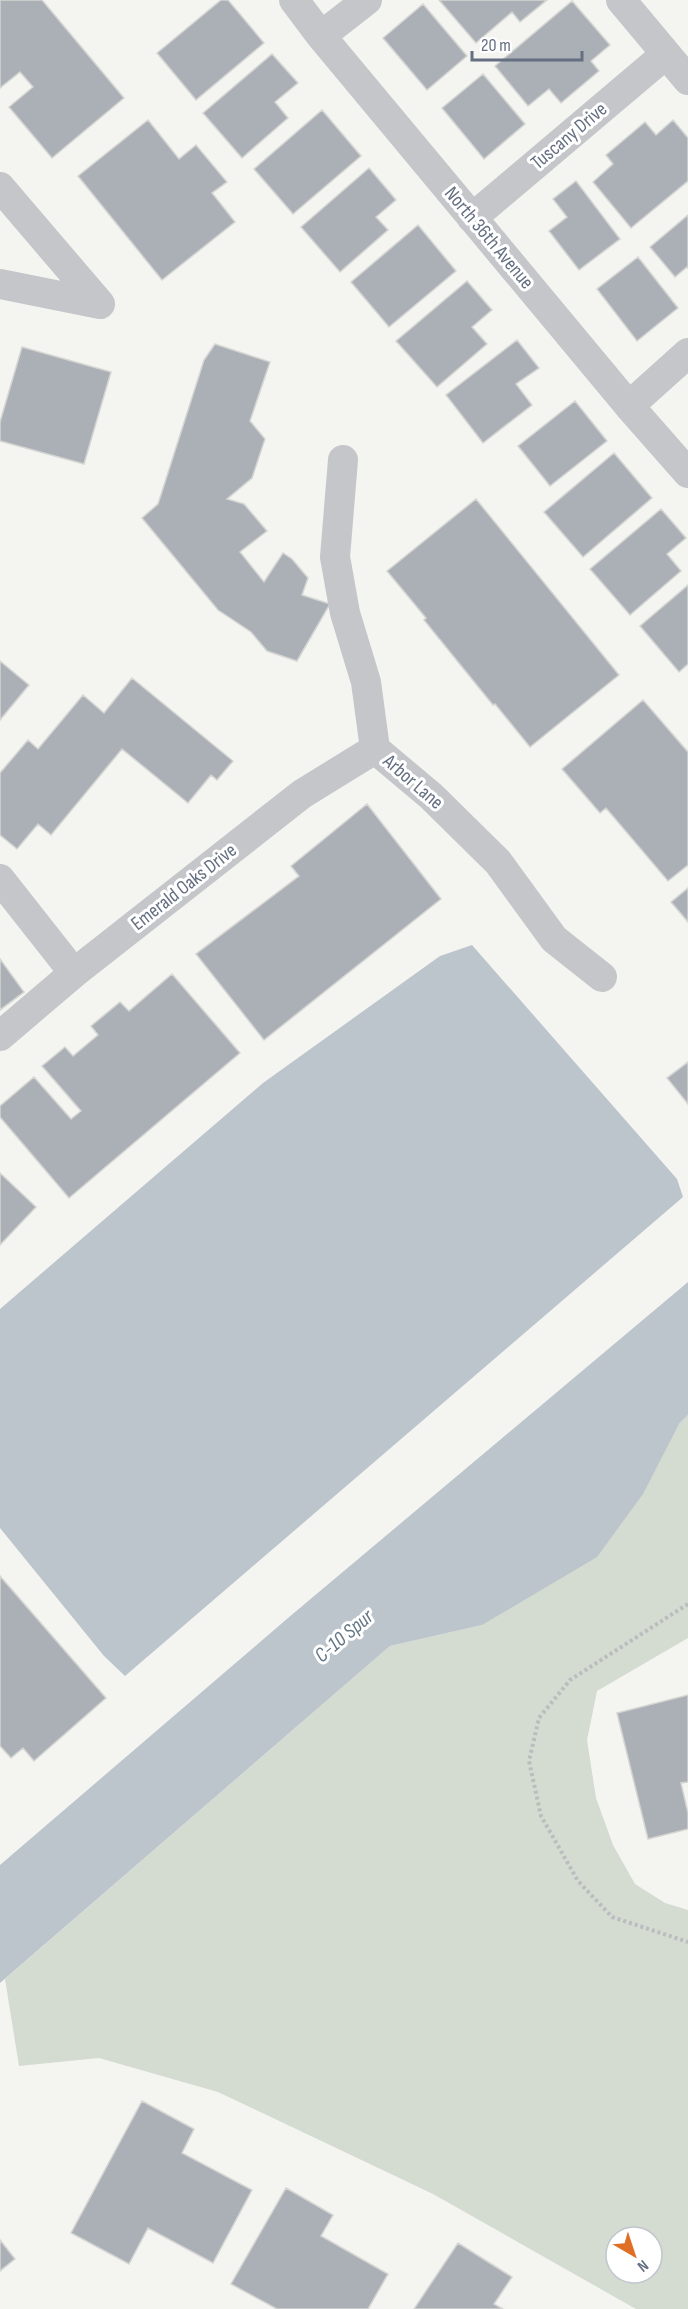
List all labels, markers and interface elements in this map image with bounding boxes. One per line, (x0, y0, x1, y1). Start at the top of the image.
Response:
scale bar (472, 24, 582, 62)
text: 20 m (481, 35, 511, 56)
street label: Tuscany Drive (526, 97, 612, 175)
street label: North 36th Avenue (439, 182, 539, 294)
street label: Arbor Lane (377, 749, 448, 815)
street label: Emerald Oaks Drive (126, 838, 242, 936)
water label: C-10 Spur (310, 1604, 379, 1668)
north arrow (604, 2225, 664, 2285)
text: N (633, 2255, 652, 2276)

